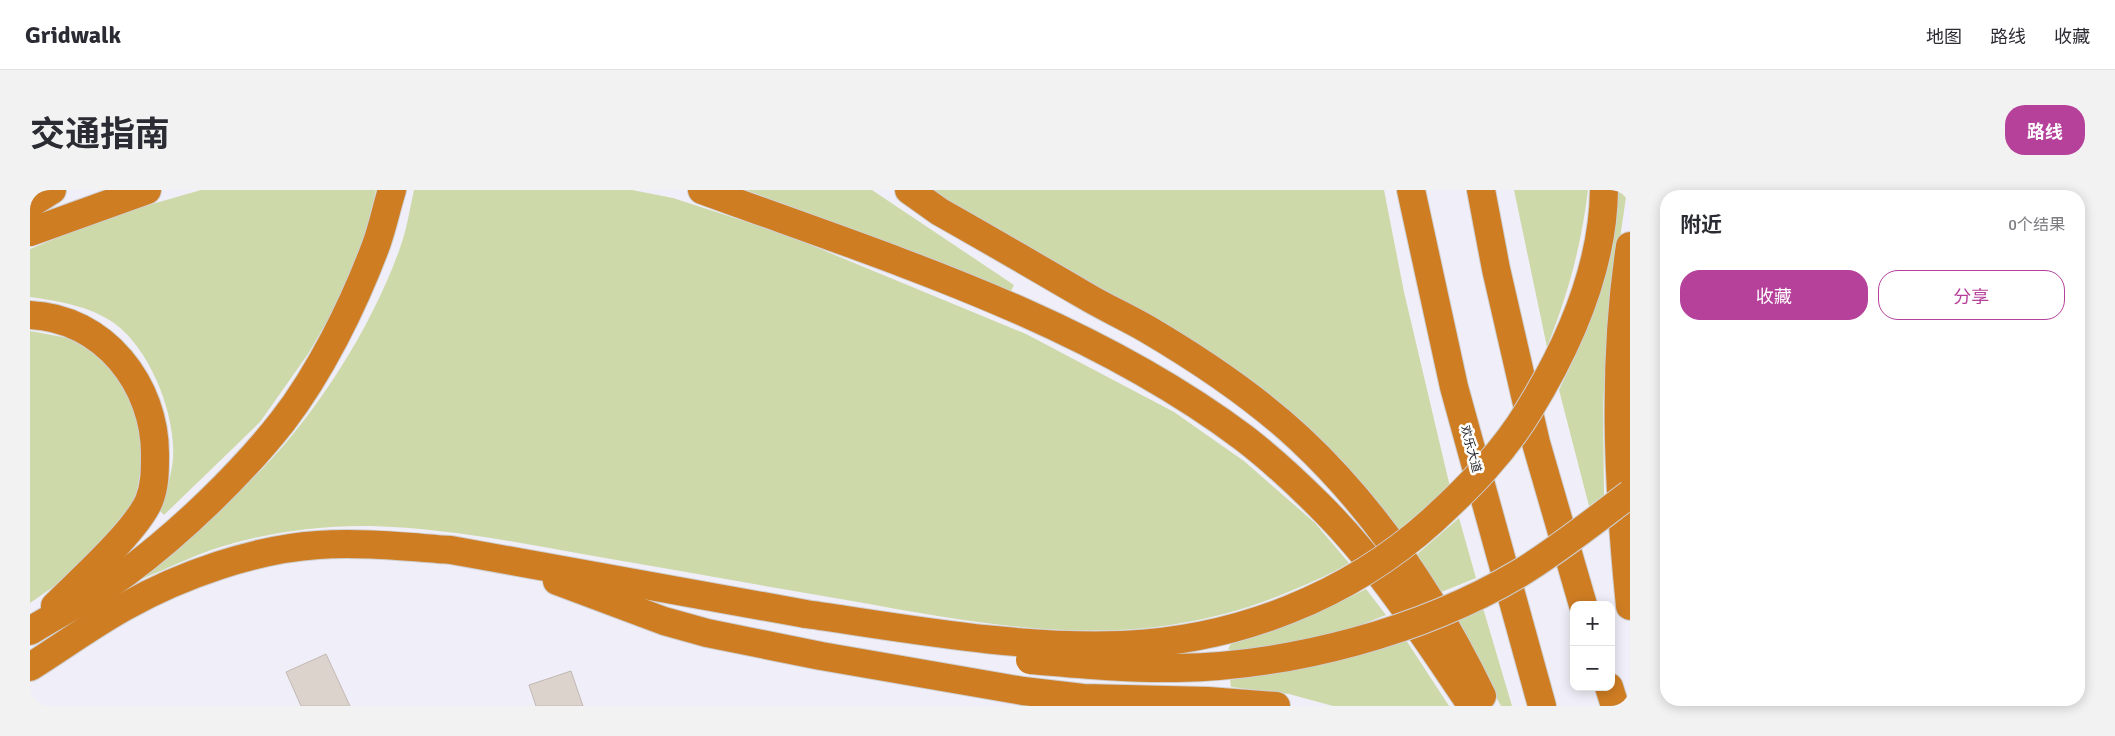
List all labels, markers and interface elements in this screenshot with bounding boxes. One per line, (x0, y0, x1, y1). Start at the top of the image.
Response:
text: Gridwalk (25, 20, 121, 50)
text: 地图 (1926, 26, 1962, 48)
text: 路线 (1990, 26, 2026, 48)
text: 收藏 (2054, 26, 2090, 48)
button: 路线 (2005, 105, 2085, 155)
text: 交通指南 (30, 113, 170, 156)
text: 附近 (1680, 212, 1722, 238)
text: 0个结果 (2008, 215, 2065, 235)
button: 收藏 (1680, 270, 1868, 320)
button: 分享 (1878, 270, 2065, 320)
street label: 欢乐大道 (1457, 424, 1484, 474)
map controls (1570, 601, 1615, 691)
button: + (1570, 601, 1615, 646)
button: − (1570, 646, 1615, 691)

